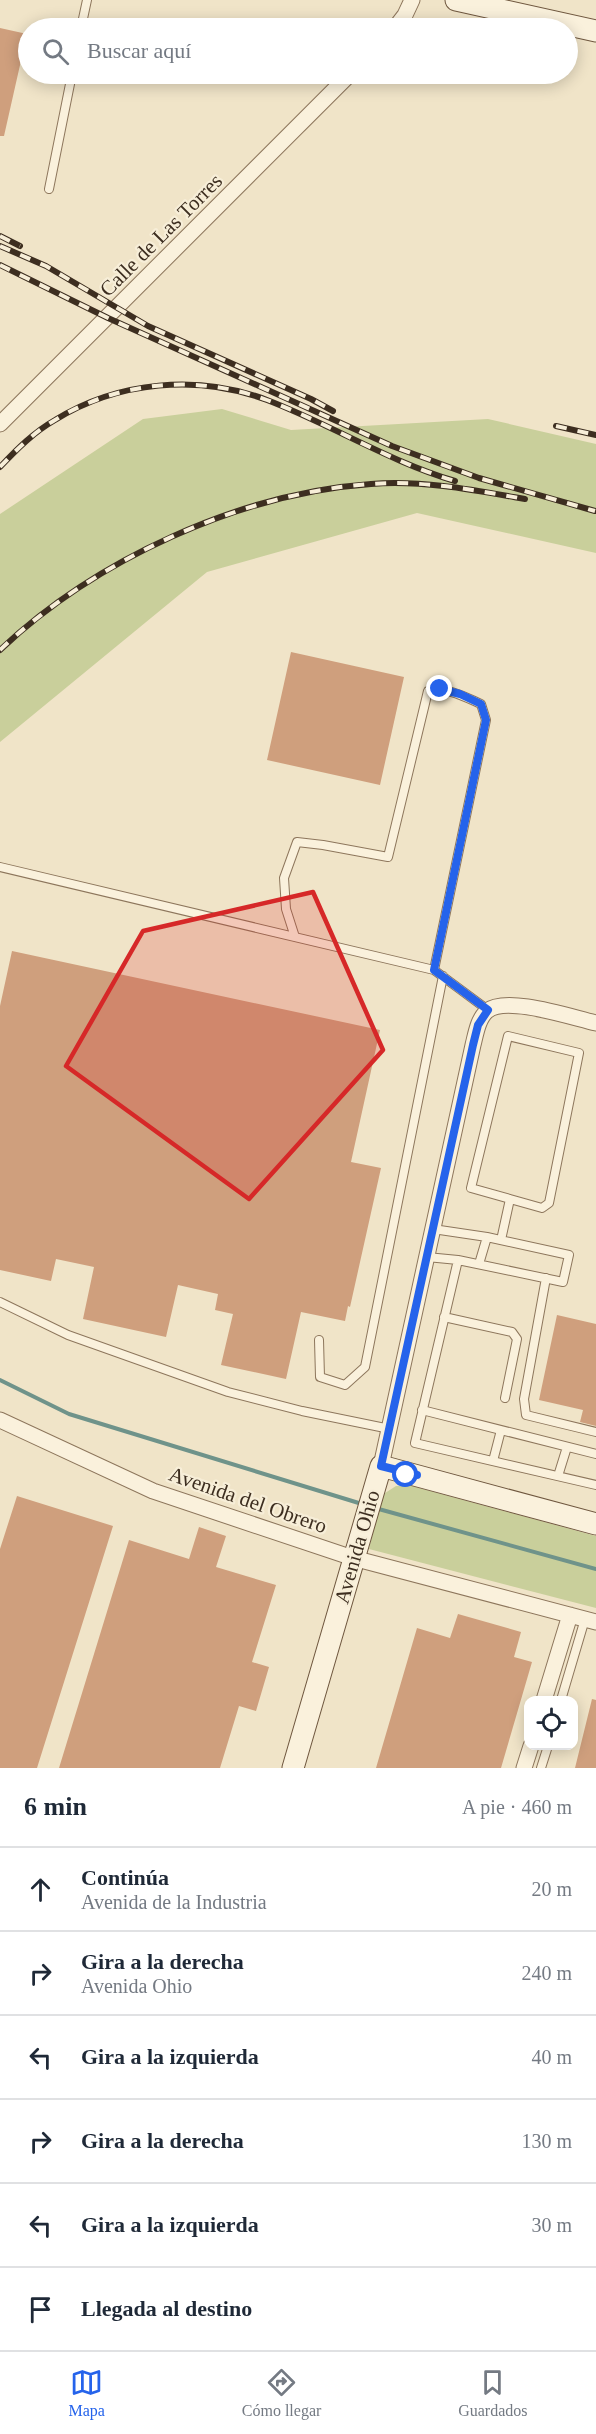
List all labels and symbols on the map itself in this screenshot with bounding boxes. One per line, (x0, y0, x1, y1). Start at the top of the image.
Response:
street label: Calle de Las Torres (95, 169, 227, 301)
route end (426, 675, 452, 701)
route start (392, 1461, 418, 1487)
street label: Avenida del Obrero (166, 1462, 330, 1538)
street label: Avenida Ohio (329, 1488, 385, 1606)

